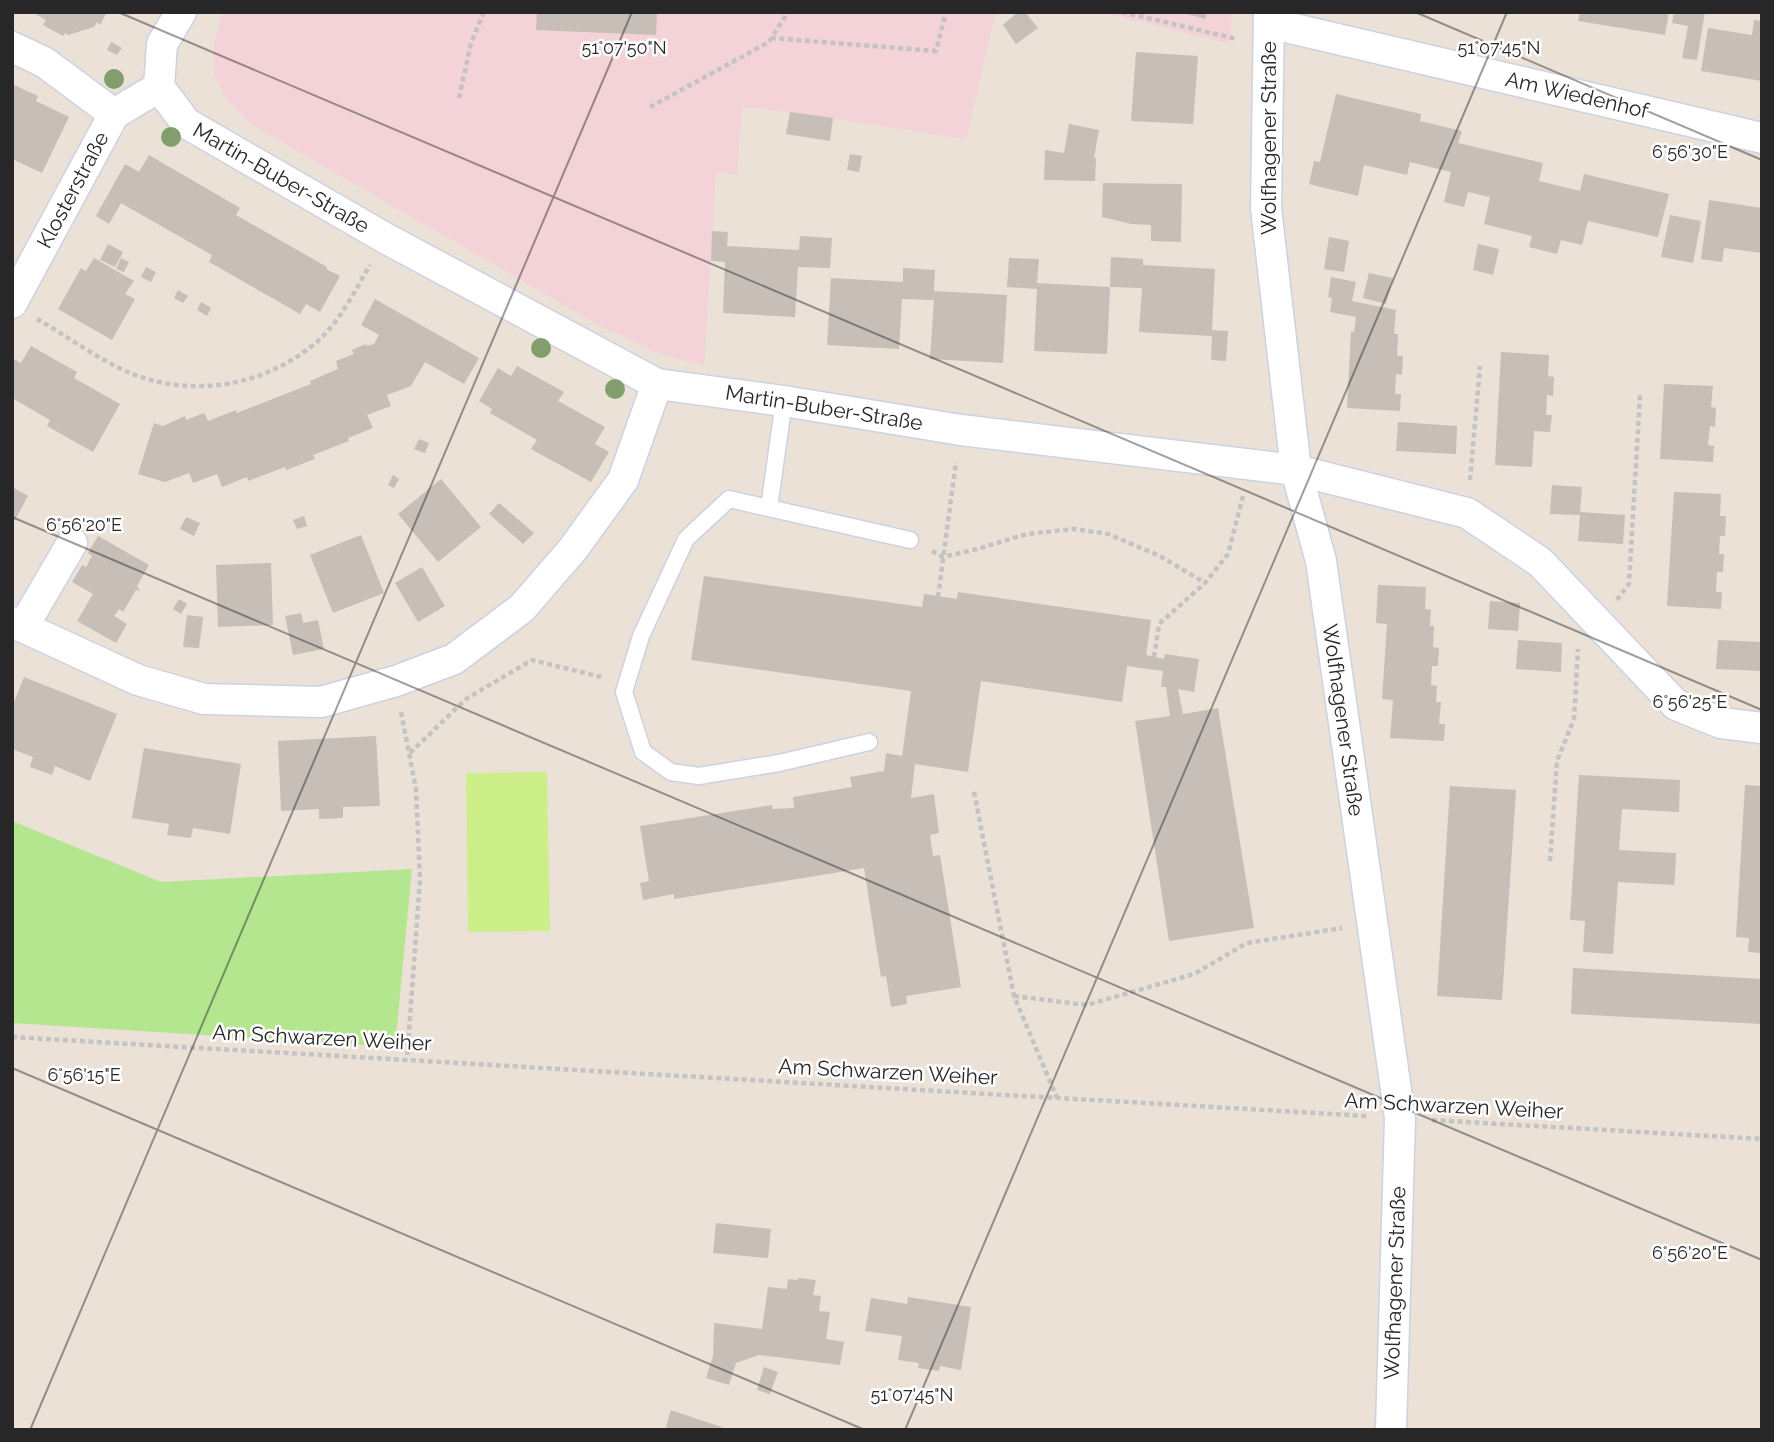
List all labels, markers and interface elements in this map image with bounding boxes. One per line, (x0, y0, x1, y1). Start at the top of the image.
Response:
text: 51°07'50"N (581, 37, 667, 58)
text: 51°07'45"N (1457, 37, 1541, 58)
street label: Wolfhagener Straße (1256, 41, 1281, 235)
street label: Am Wiedenhof (1503, 66, 1652, 123)
street label: Martin-Buber-Straße (189, 117, 374, 238)
street label: Klosterstraße (31, 127, 114, 252)
text: 6°56'30"E (1652, 141, 1728, 162)
street label: Martin-Buber-Straße (724, 380, 924, 435)
text: 6°56'20"E (46, 514, 122, 535)
street label: Wolfhagener Straße (1318, 622, 1369, 818)
text: 6°56'25"E (1653, 691, 1727, 712)
street label: Am Schwarzen Weiher (212, 1019, 433, 1056)
street label: Am Schwarzen Weiher (778, 1053, 999, 1090)
text: 6°56'15"E (47, 1064, 121, 1085)
street label: Am Schwarzen Weiher (1344, 1087, 1565, 1124)
street label: Wolfhagener Straße (1379, 1186, 1410, 1380)
text: 6°56'20"E (1652, 1242, 1728, 1263)
text: 51°07'45"N (870, 1384, 954, 1405)

